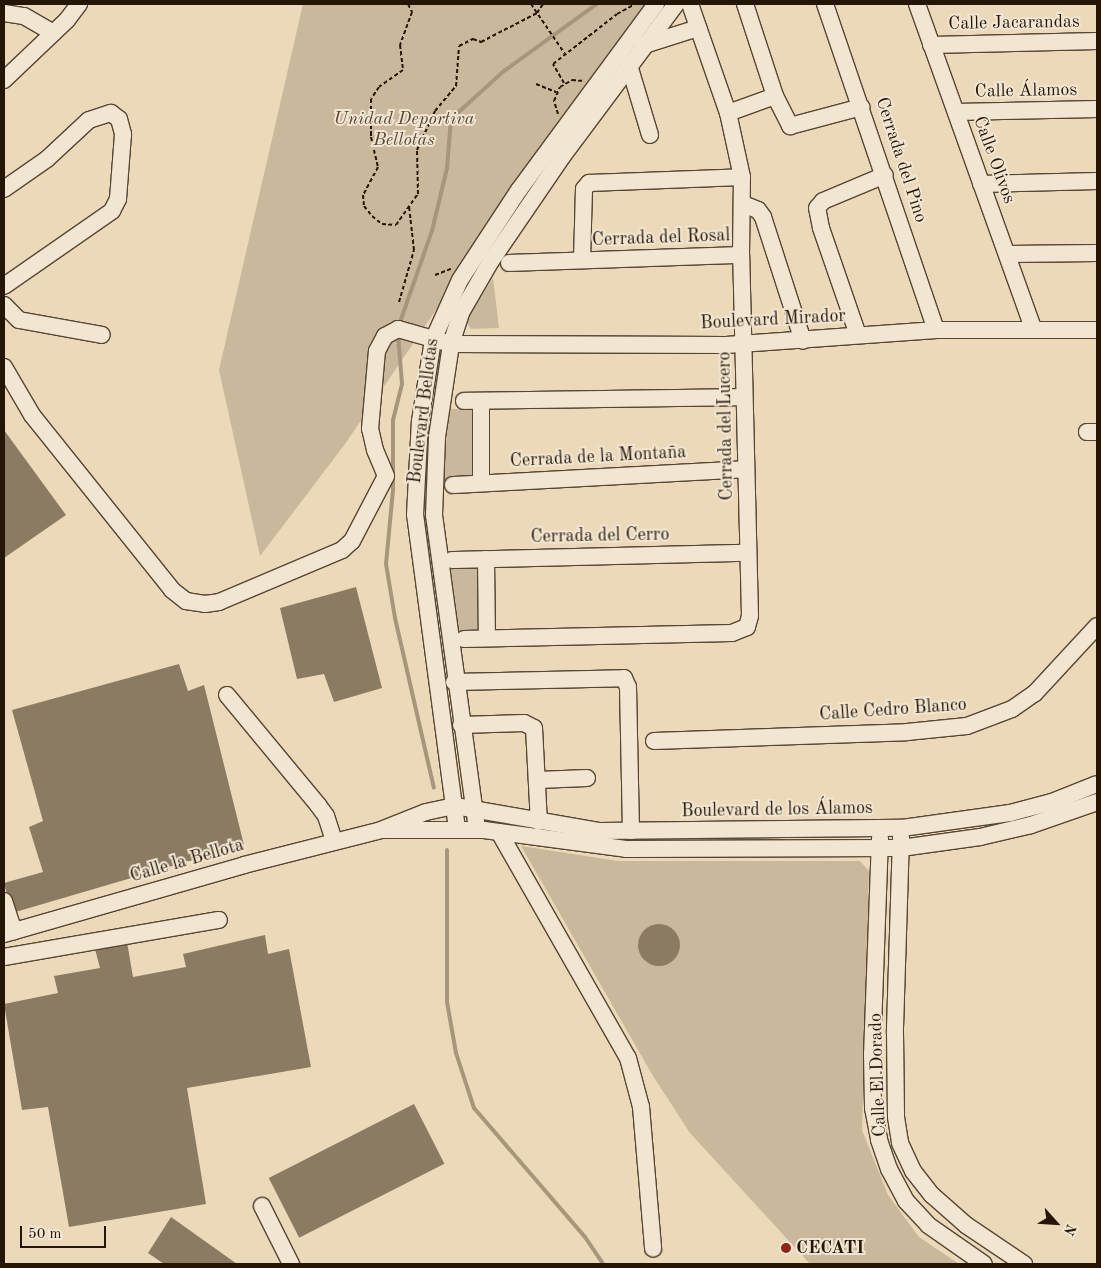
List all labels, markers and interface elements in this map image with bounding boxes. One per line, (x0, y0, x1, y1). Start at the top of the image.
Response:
street label: Calle Jacarandas (948, 11, 1080, 35)
street label: Calle Álamos (975, 79, 1077, 103)
street label: Cerrada del Pino (871, 95, 931, 225)
park label: Unidad Deportiva Bellotas (334, 109, 474, 152)
street label: Calle Olivos (968, 113, 1020, 207)
street label: Cerrada del Rosal (592, 225, 730, 251)
street label: Boulevard Mirador (700, 305, 846, 335)
street label: Boulevard Bellotas (404, 337, 444, 485)
street label: Cerrada del Lucero (714, 351, 738, 501)
street label: Cerrada de la Montaña (509, 442, 687, 472)
street label: Cerrada del Cerro (530, 524, 670, 548)
street label: Calle Cedro Blanco (819, 694, 967, 726)
street label: Boulevard de los Álamos (681, 798, 873, 822)
street label: Calle la Bellota (128, 834, 246, 888)
street label: Calle El Dorado (865, 1013, 891, 1137)
north arrow (1031, 1198, 1081, 1248)
scale bar (22, 1216, 109, 1248)
text: N (1061, 1222, 1078, 1237)
text: 50 m (28, 1227, 62, 1242)
place label: CECATI (796, 1237, 864, 1259)
marker: CECATI (780, 1242, 792, 1254)

